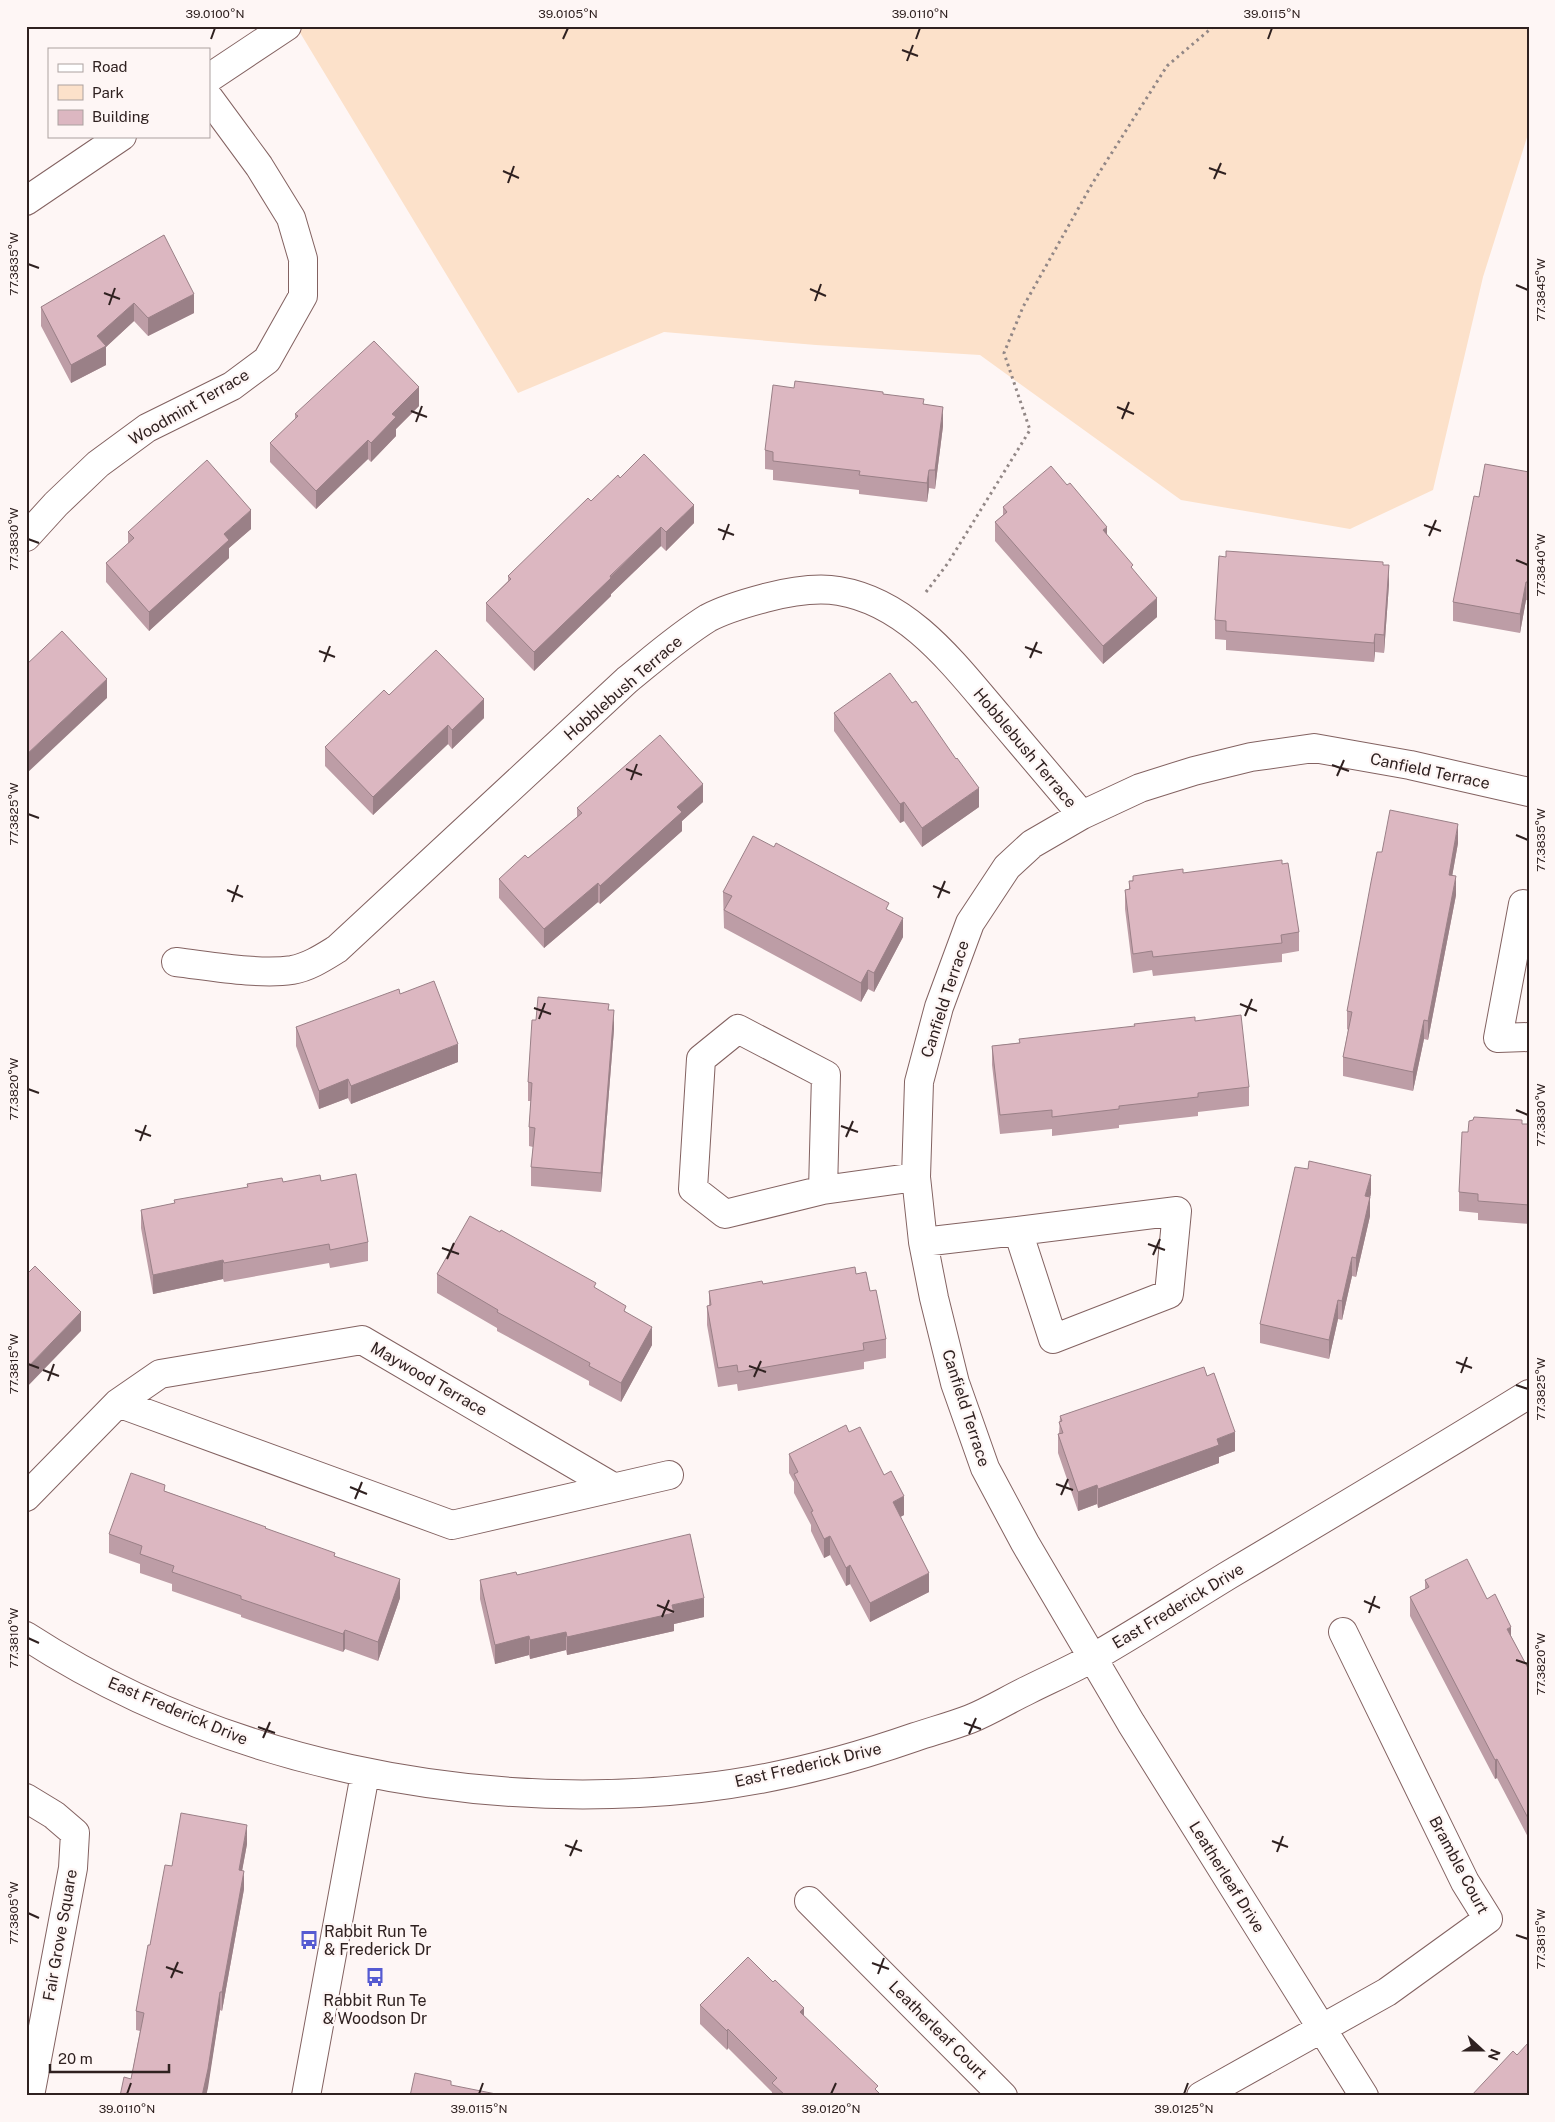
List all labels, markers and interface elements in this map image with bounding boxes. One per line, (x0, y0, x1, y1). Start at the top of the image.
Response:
text: 39.0100°N (185, 7, 245, 21)
text: 39.0105°N (538, 7, 598, 21)
text: 39.0110°N (892, 7, 948, 21)
text: 39.0115°N (1243, 7, 1301, 21)
legend (48, 48, 210, 138)
text: Road (92, 58, 128, 75)
text: Park (92, 84, 124, 101)
text: Building (92, 108, 150, 125)
text: 77.3835°W (7, 232, 21, 296)
text: 77.3845°W (1534, 258, 1548, 322)
street label: Woodmint Terrace (126, 365, 252, 449)
text: 77.3830°W (7, 507, 21, 570)
text: 77.3840°W (1534, 533, 1548, 596)
street label: Hobblebush Terrace (560, 632, 686, 744)
street label: Hobblebush Terrace (970, 684, 1080, 812)
street label: Canfield Terrace (1368, 749, 1492, 793)
text: 77.3825°W (7, 782, 21, 845)
text: 77.3835°W (1534, 808, 1548, 872)
street label: Canfield Terrace (917, 938, 973, 1060)
text: 77.3820°W (7, 1057, 21, 1120)
text: 77.3830°W (1534, 1083, 1548, 1146)
text: 77.3815°W (7, 1333, 21, 1394)
street label: Maywood Terrace (367, 1338, 491, 1420)
street label: Canfield Terrace (938, 1347, 994, 1469)
text: 77.3825°W (1534, 1357, 1548, 1420)
street label: East Frederick Drive (1109, 1559, 1247, 1653)
text: 77.3810°W (7, 1607, 21, 1668)
text: 77.3820°W (1534, 1632, 1548, 1695)
street label: East Frederick Drive (105, 1673, 251, 1749)
street label: East Frederick Drive (733, 1739, 883, 1791)
street label: Bramble Court (1425, 1813, 1493, 1917)
street label: Leatherleaf Drive (1185, 1818, 1269, 1936)
street label: Fair Grove Square (39, 1868, 81, 2002)
text: 77.3805°W (7, 1881, 21, 1945)
text: 77.3815°W (1534, 1908, 1548, 1969)
place label: Rabbit Run Te & Frederick Dr (324, 1922, 432, 1959)
bus stop icon: Rabbit Run Te & Frederick Dr (298, 1929, 320, 1951)
bus stop icon: Rabbit Run Te & Woodson Dr (364, 1966, 386, 1988)
street label: Leatherleaf Court (885, 1977, 991, 2083)
place label: Rabbit Run Te & Woodson Dr (323, 1991, 427, 2028)
north arrow (1458, 2024, 1508, 2074)
scale bar (50, 2042, 169, 2074)
text: N (1485, 2047, 1504, 2063)
text: 20 m (58, 2050, 93, 2067)
text: 39.0110°N (99, 2102, 155, 2116)
text: 39.0115°N (450, 2102, 508, 2116)
text: 39.0120°N (801, 2102, 861, 2116)
text: 39.0125°N (1154, 2102, 1214, 2116)

